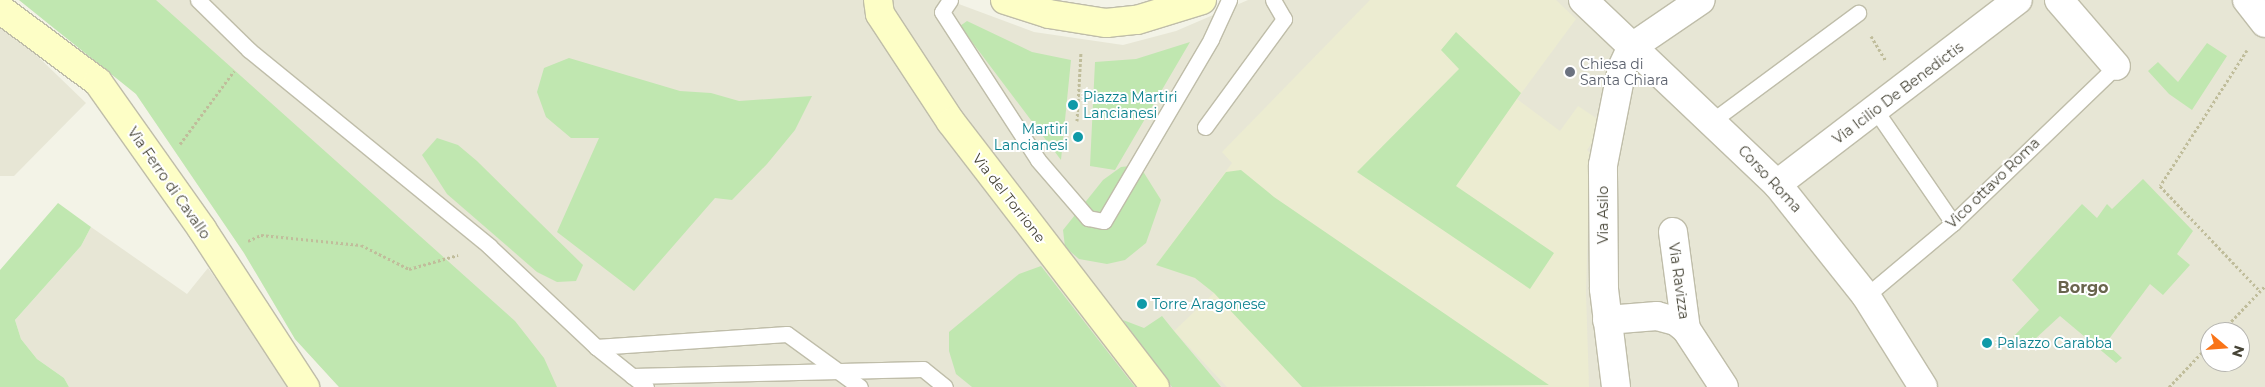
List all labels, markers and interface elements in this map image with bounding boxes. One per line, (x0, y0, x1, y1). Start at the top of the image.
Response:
street label: Via Icilio De Benedictis (1829, 38, 1967, 148)
place label: Chiesa di Santa Chiara (1580, 56, 1668, 88)
marker: Chiesa di Santa Chiara (1564, 66, 1576, 78)
place label: Piazza Martiri Lancianesi (1083, 89, 1177, 121)
marker: Piazza Martiri Lancianesi (1067, 99, 1079, 111)
place label: Martiri Lancianesi (994, 121, 1068, 154)
street label: Via Ferro di Cavallo (124, 124, 214, 242)
marker: Martiri Lancianesi (1072, 131, 1084, 143)
street label: Vico ottavo Roma (1943, 134, 2043, 232)
street label: Corso Roma (1735, 142, 1805, 216)
street label: Via del Torrione (969, 150, 1049, 246)
street label: Via Asilo (1595, 186, 1611, 244)
street label: Via Ravizza (1665, 242, 1693, 320)
district label: Borgo (2057, 278, 2109, 298)
place label: Torre Aragonese (1152, 296, 1266, 312)
marker: Torre Aragonese (1136, 298, 1148, 310)
north arrow (2200, 322, 2250, 372)
place label: Palazzo Carabba (1997, 335, 2112, 351)
marker: Palazzo Carabba (1981, 337, 1993, 349)
text: N (2228, 343, 2249, 359)

